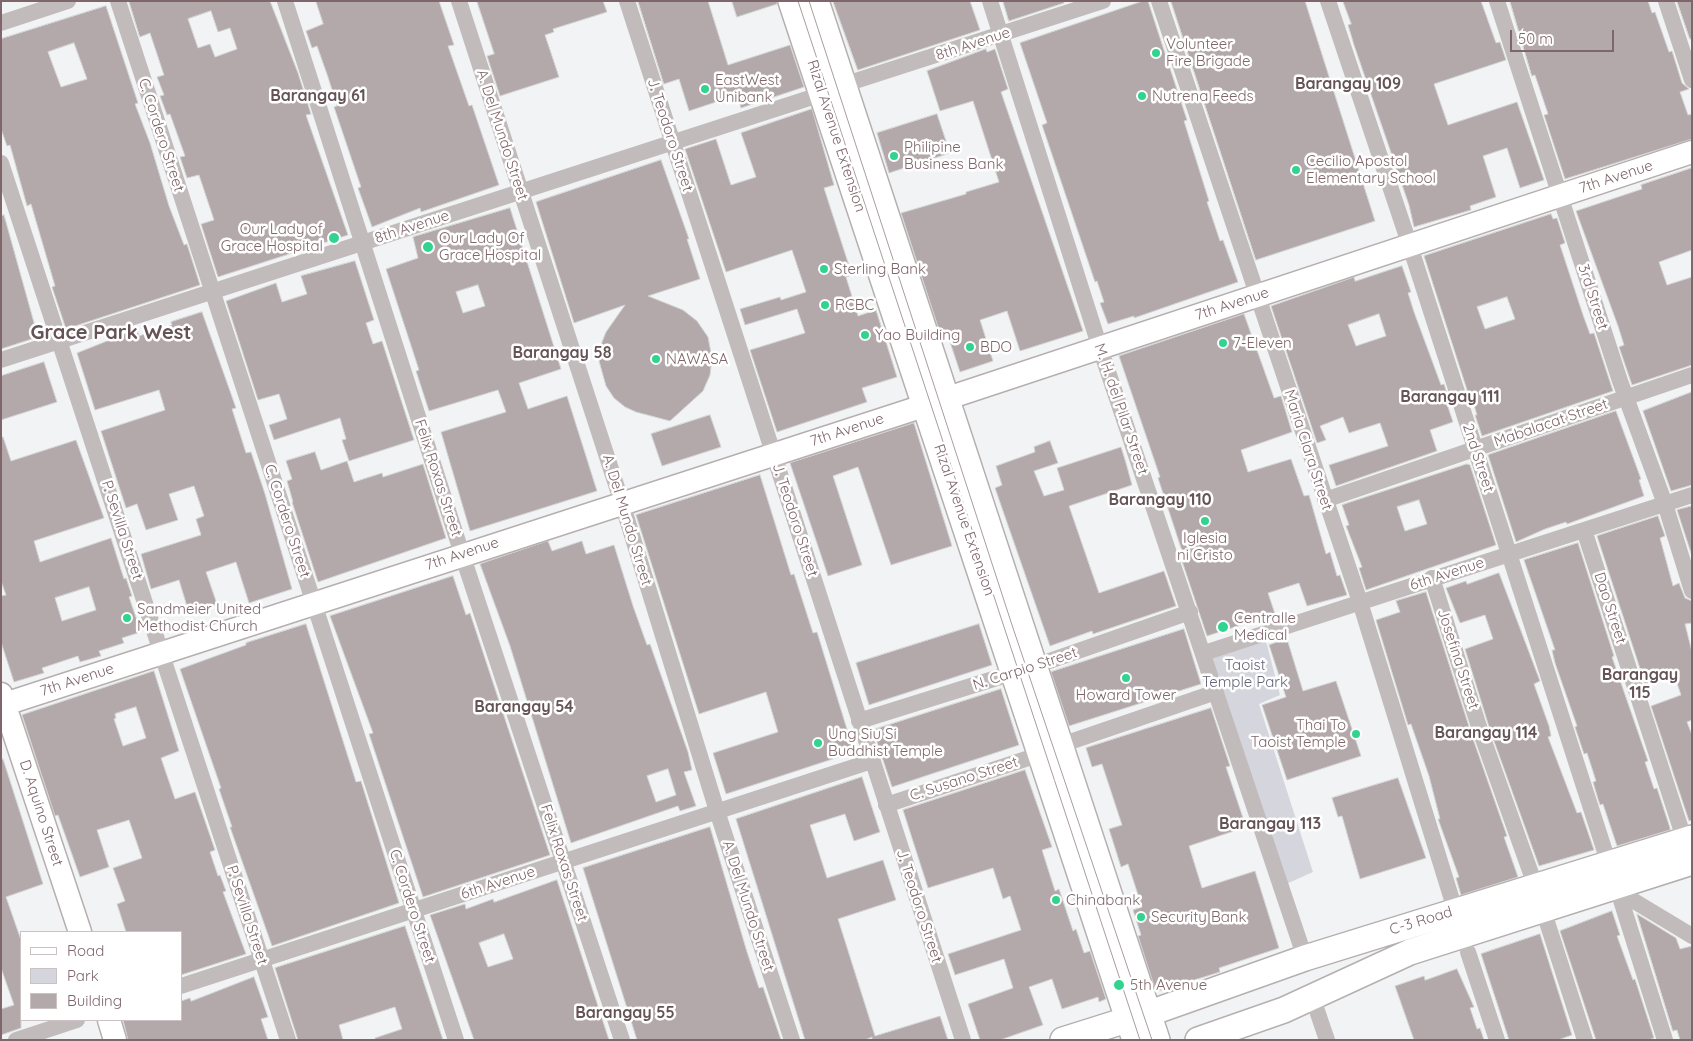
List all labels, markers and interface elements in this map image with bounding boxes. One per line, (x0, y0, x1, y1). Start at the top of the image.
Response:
scale bar (1513, 20, 1617, 52)
street label: 8th Avenue (934, 24, 1012, 64)
text: 50 m (1518, 29, 1553, 48)
place label: Volunteer Fire Brigade (1166, 35, 1250, 70)
marker: Volunteer Fire Brigade (1150, 47, 1162, 59)
street label: Rizal Avenue Extension (803, 58, 869, 214)
street label: A. Del Mundo Street (472, 67, 532, 203)
place label: EastWest Unibank (715, 71, 780, 106)
district label: Barangay 109 (1295, 74, 1401, 94)
street label: C. Cordero Street (134, 76, 188, 194)
street label: J. Teodoro Street (643, 76, 697, 194)
marker: EastWest Unibank (699, 83, 711, 95)
district label: Barangay 61 (270, 86, 366, 106)
place label: Nutrena Feeds (1152, 87, 1254, 105)
marker: Nutrena Feeds (1136, 90, 1148, 102)
place label: Philipine Business Bank (904, 138, 1003, 173)
marker: Philipine Business Bank (888, 150, 900, 162)
place label: Cecilio Apostol Elementary School (1306, 152, 1436, 187)
street label: 7th Avenue (1577, 157, 1655, 197)
marker: Cecilio Apostol Elementary School (1290, 164, 1302, 176)
street label: 8th Avenue (373, 207, 451, 247)
place label: Our Lady of Grace Hospital (221, 220, 323, 255)
place label: Our Lady Of Grace Hospital (439, 229, 541, 264)
marker: Our Lady of Grace Hospital (327, 231, 341, 245)
marker: Our Lady Of Grace Hospital (421, 240, 435, 254)
place label: Sterling Bank (834, 260, 926, 278)
street label: 3rd Street (1574, 262, 1612, 332)
marker: Sterling Bank (818, 263, 830, 275)
street label: 7th Avenue (1193, 284, 1271, 324)
place label: RCBC (835, 296, 874, 314)
marker: RCBC (819, 299, 831, 311)
district label: Grace Park West (30, 321, 192, 345)
place label: Yao Building (875, 326, 960, 344)
marker: Yao Building (859, 329, 871, 341)
place label: 7-Eleven (1233, 334, 1292, 352)
marker: 7-Eleven (1217, 337, 1229, 349)
place label: BDO (980, 338, 1012, 356)
marker: BDO (964, 341, 976, 353)
street label: M. H. del Pilar Street (1090, 341, 1152, 477)
district label: Barangay 58 (513, 343, 611, 363)
place label: NAWASA (666, 350, 728, 368)
marker: NAWASA (650, 353, 662, 365)
street label: Maria Clara Street (1280, 387, 1336, 513)
district label: Barangay 111 (1400, 387, 1500, 407)
street label: Mabalacat Street (1492, 395, 1610, 451)
street label: 7th Avenue (808, 410, 886, 450)
street label: Felix Roxas Street (411, 417, 465, 539)
street label: 2nd Street (1458, 421, 1498, 495)
street label: Rizal Avenue Extension (930, 442, 998, 598)
street label: A. Del Mundo Street (598, 452, 656, 588)
street label: J. Teodoro Street (768, 461, 822, 579)
street label: C. Cordero Street (260, 462, 314, 580)
street label: P. Sevilla Street (97, 478, 147, 582)
district label: Barangay 110 (1108, 490, 1212, 510)
marker: Iglesia ni Cristo (1199, 515, 1211, 527)
place label: Iglesia ni Cristo (1177, 529, 1233, 564)
street label: 7th Avenue (423, 534, 501, 574)
street label: 6th Avenue (1408, 554, 1486, 594)
street label: Dao Street (1590, 570, 1630, 646)
place label: Sandmeier United Methodist Church (137, 600, 261, 635)
street label: Josefina Street (1433, 606, 1483, 712)
place label: Centralle Medical (1234, 609, 1296, 644)
marker: Sandmeier United Methodist Church (121, 612, 133, 624)
marker: Centralle Medical (1216, 620, 1230, 634)
street label: N. Carpio Street (970, 644, 1080, 694)
park label: Taoist Temple Park (1202, 656, 1288, 691)
street label: 7th Avenue (38, 660, 116, 700)
district label: Barangay 115 (1602, 665, 1678, 703)
marker: Howard Tower (1120, 672, 1132, 684)
place label: Howard Tower (1076, 686, 1176, 704)
district label: Barangay 54 (474, 697, 574, 717)
place label: Thai To Taoist Temple (1251, 716, 1346, 751)
district label: Barangay 114 (1435, 723, 1537, 743)
place label: Ung Siu Si Buddhist Temple (828, 725, 943, 760)
marker: Thai To Taoist Temple (1350, 728, 1362, 740)
marker: Ung Siu Si Buddhist Temple (812, 737, 824, 749)
street label: C. Susano Street (908, 753, 1020, 805)
street label: D. Aquino Street (15, 757, 67, 869)
street label: Felix Roxas Street (537, 802, 591, 924)
district label: Barangay 113 (1219, 814, 1321, 834)
street label: A. Del Mundo Street (718, 838, 778, 974)
street label: C. Cordero Street (385, 847, 439, 965)
street label: J. Teodoro Street (892, 847, 946, 965)
street label: P. Sevilla Street (222, 863, 272, 967)
street label: 6th Avenue (459, 863, 537, 903)
place label: Chinabank (1066, 891, 1140, 909)
marker: Chinabank (1050, 894, 1062, 906)
street label: C-3 Road (1387, 903, 1455, 939)
place label: Security Bank (1151, 908, 1246, 926)
marker: Security Bank (1135, 911, 1147, 923)
legend (20, 931, 182, 1021)
text: Road (67, 941, 104, 960)
text: Park (67, 966, 99, 985)
place label: 5th Avenue (1130, 976, 1207, 994)
marker: 5th Avenue (1112, 978, 1126, 992)
text: Building (67, 991, 122, 1010)
district label: Barangay 55 (575, 1003, 675, 1023)

